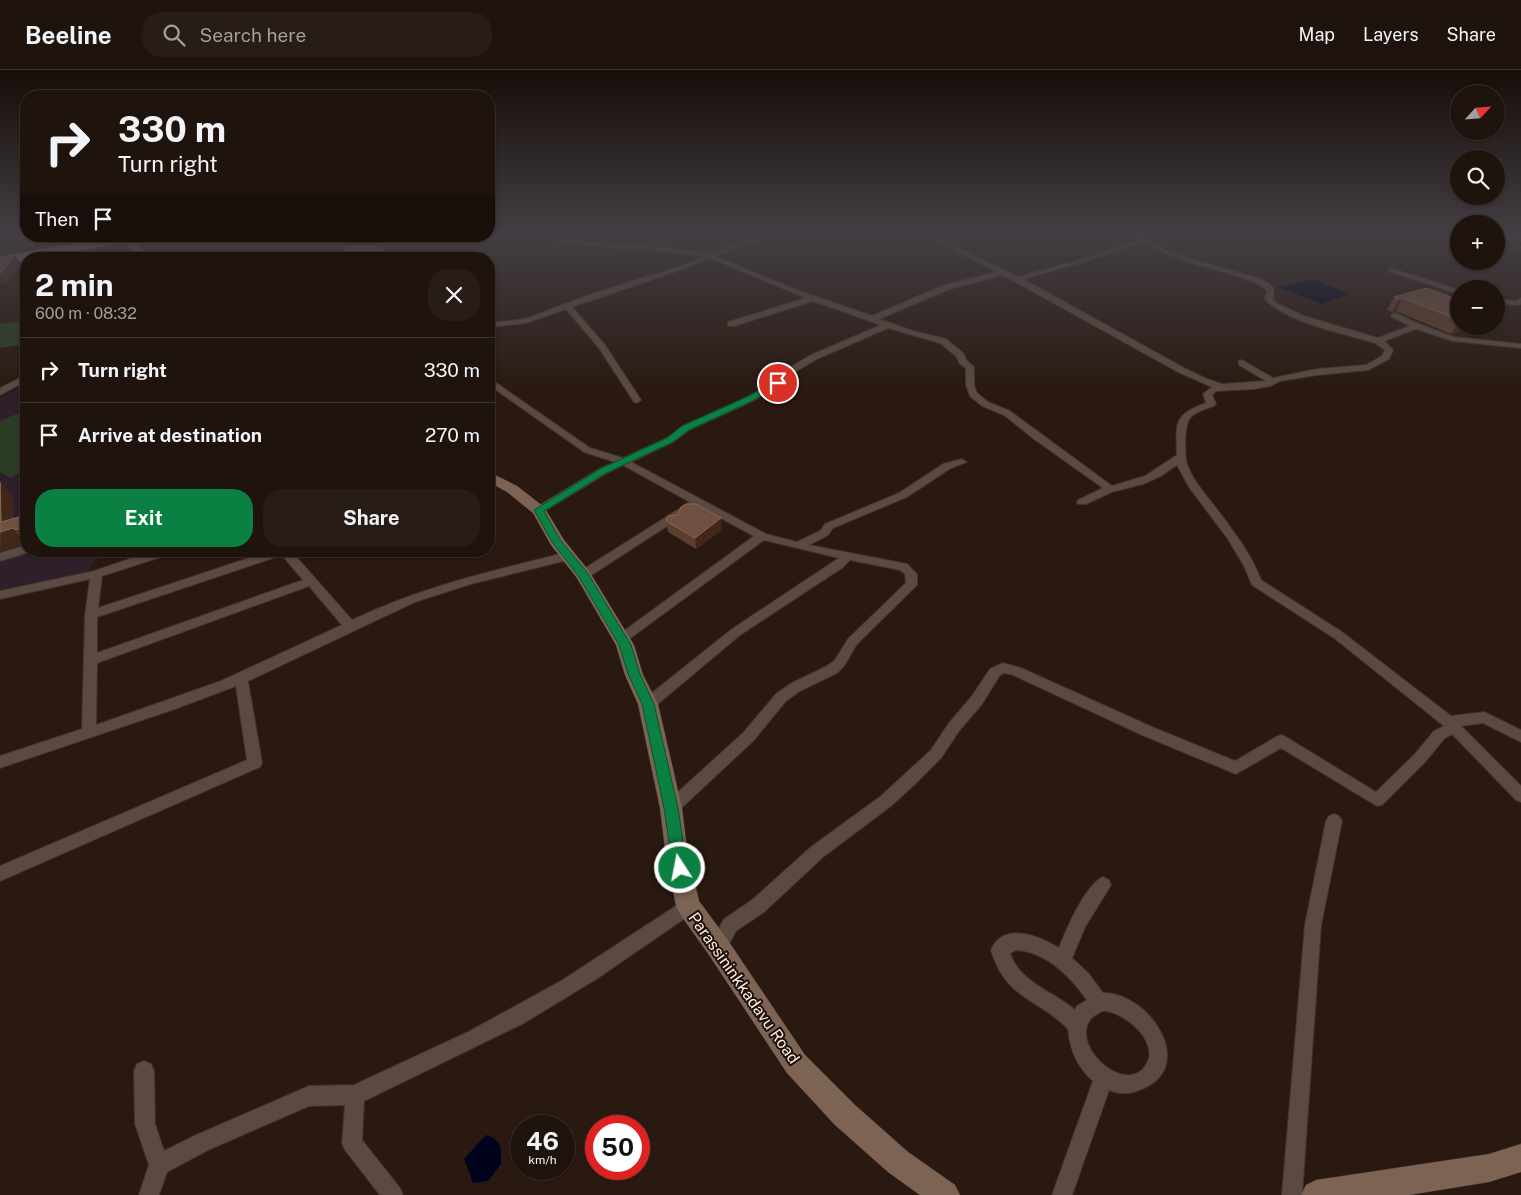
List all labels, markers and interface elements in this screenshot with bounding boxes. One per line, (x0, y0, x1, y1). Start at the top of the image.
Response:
search box (142, 12, 492, 57)
text: Beeline (25, 21, 112, 49)
icon: search (160, 21, 188, 49)
text: Search here (200, 24, 306, 46)
text: Map (1299, 24, 1335, 45)
text: Layers (1363, 24, 1419, 45)
text: Share (1447, 24, 1496, 45)
north arrow (1450, 85, 1505, 140)
map controls (1450, 85, 1505, 335)
text: 330 m (118, 109, 226, 150)
icon: right (35, 110, 100, 175)
button: search (1450, 150, 1505, 205)
text: Turn right (118, 151, 218, 177)
icon: arrive (89, 205, 117, 233)
text: Then (35, 208, 79, 230)
button: + (1450, 215, 1505, 270)
text: 2 min (35, 267, 114, 303)
button: close (428, 269, 480, 321)
button: − (1450, 280, 1505, 335)
text: 600 m · 08:32 (35, 304, 137, 323)
icon: right (35, 356, 63, 384)
text: Turn right (78, 359, 167, 381)
text: 330 m (424, 359, 480, 381)
pin (757, 362, 799, 404)
icon: arrive (764, 369, 792, 397)
icon: arrive (35, 421, 63, 449)
text: Arrive at destination (78, 424, 262, 446)
text: 270 m (425, 424, 480, 446)
button: Exit (35, 489, 253, 547)
button: Share (263, 489, 480, 547)
position arrow (653, 841, 705, 893)
street label: Parassininkkadavu Road (685, 909, 803, 1067)
speed limit sign: 50 (585, 1115, 650, 1180)
text: 46 (526, 1126, 559, 1156)
text: km/h (528, 1153, 557, 1167)

